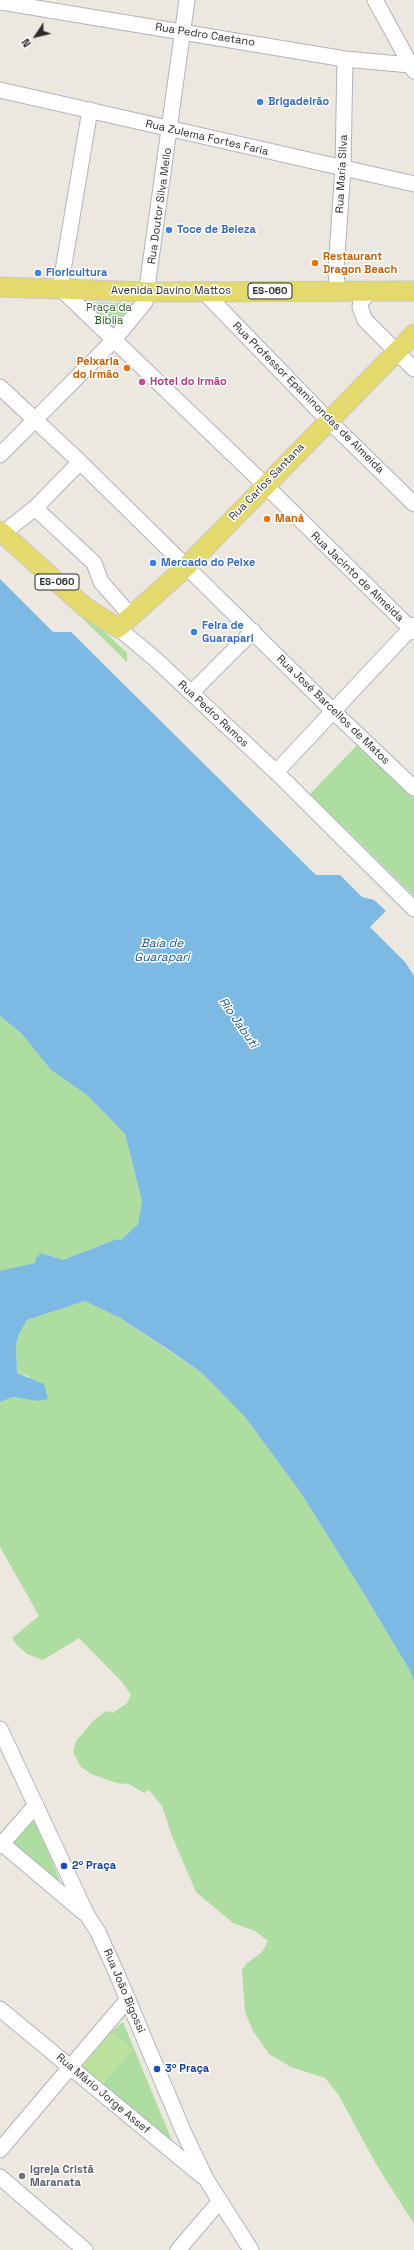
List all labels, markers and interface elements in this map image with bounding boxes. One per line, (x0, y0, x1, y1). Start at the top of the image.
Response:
north arrow (16, 16, 56, 56)
street label: Rua Pedro Caetano (154, 21, 256, 49)
text: N (18, 36, 34, 50)
place label: Brigadeirão (268, 95, 329, 109)
marker: Brigadeirão (255, 97, 265, 107)
street label: Rua Zulema Fortes Faria (144, 117, 270, 159)
street label: Rua Maria Silva (333, 134, 351, 214)
street label: Rua Doutor Silva Mello (145, 147, 175, 265)
place label: Toce de Beleza (177, 223, 256, 237)
marker: Toce de Beleza (164, 225, 174, 235)
place label: Restaurant Dragon Beach (323, 250, 397, 276)
marker: Restaurant Dragon Beach (310, 258, 320, 268)
place label: Floricultura (46, 266, 107, 280)
marker: Floricultura (33, 268, 43, 278)
road number: ES-060 (248, 283, 292, 299)
street label: Avenida Davino Mattos (111, 284, 231, 298)
park label: Praça da Biblia (86, 301, 132, 327)
street label: Rua Professor Epaminondas de Almeida (230, 320, 386, 476)
place label: Peixaria do Irmão (73, 355, 119, 381)
marker: Peixaria do Irmão (122, 363, 132, 373)
place label: Hotel do Irmão (150, 375, 227, 389)
marker: Hotel do Irmão (137, 377, 147, 387)
street label: Rua Carlos Santana (227, 441, 307, 523)
place label: Maná (275, 512, 304, 526)
marker: Maná (262, 514, 272, 524)
street label: Rua Jacinto de Almeida (308, 529, 406, 625)
place label: Mercado do Peixe (161, 556, 255, 570)
marker: Mercado do Peixe (148, 558, 158, 568)
road number: ES-060 (35, 574, 79, 590)
place label: Feira de Guarapari (202, 619, 254, 645)
marker: Feira de Guarapari (189, 627, 199, 637)
street label: Rua José Barcellos de Matos (274, 653, 392, 767)
street label: Rua Pedro Ramos (175, 678, 251, 750)
water label: Baía de Guarapari (134, 937, 190, 965)
water label: Rio Jabuti (215, 995, 261, 1051)
place label: 2º Praça (72, 1859, 116, 1873)
marker: 2º Praça (59, 1861, 69, 1871)
street label: Rua João Bigossi (100, 1947, 148, 2035)
street label: Rua Mário Jorge Assef (53, 2051, 153, 2137)
place label: 3º Praça (165, 2062, 209, 2076)
marker: 3º Praça (152, 2064, 162, 2074)
place label: Igreja Cristã Maranata (30, 2163, 94, 2189)
marker: Igreja Cristã Maranata (17, 2171, 27, 2181)

